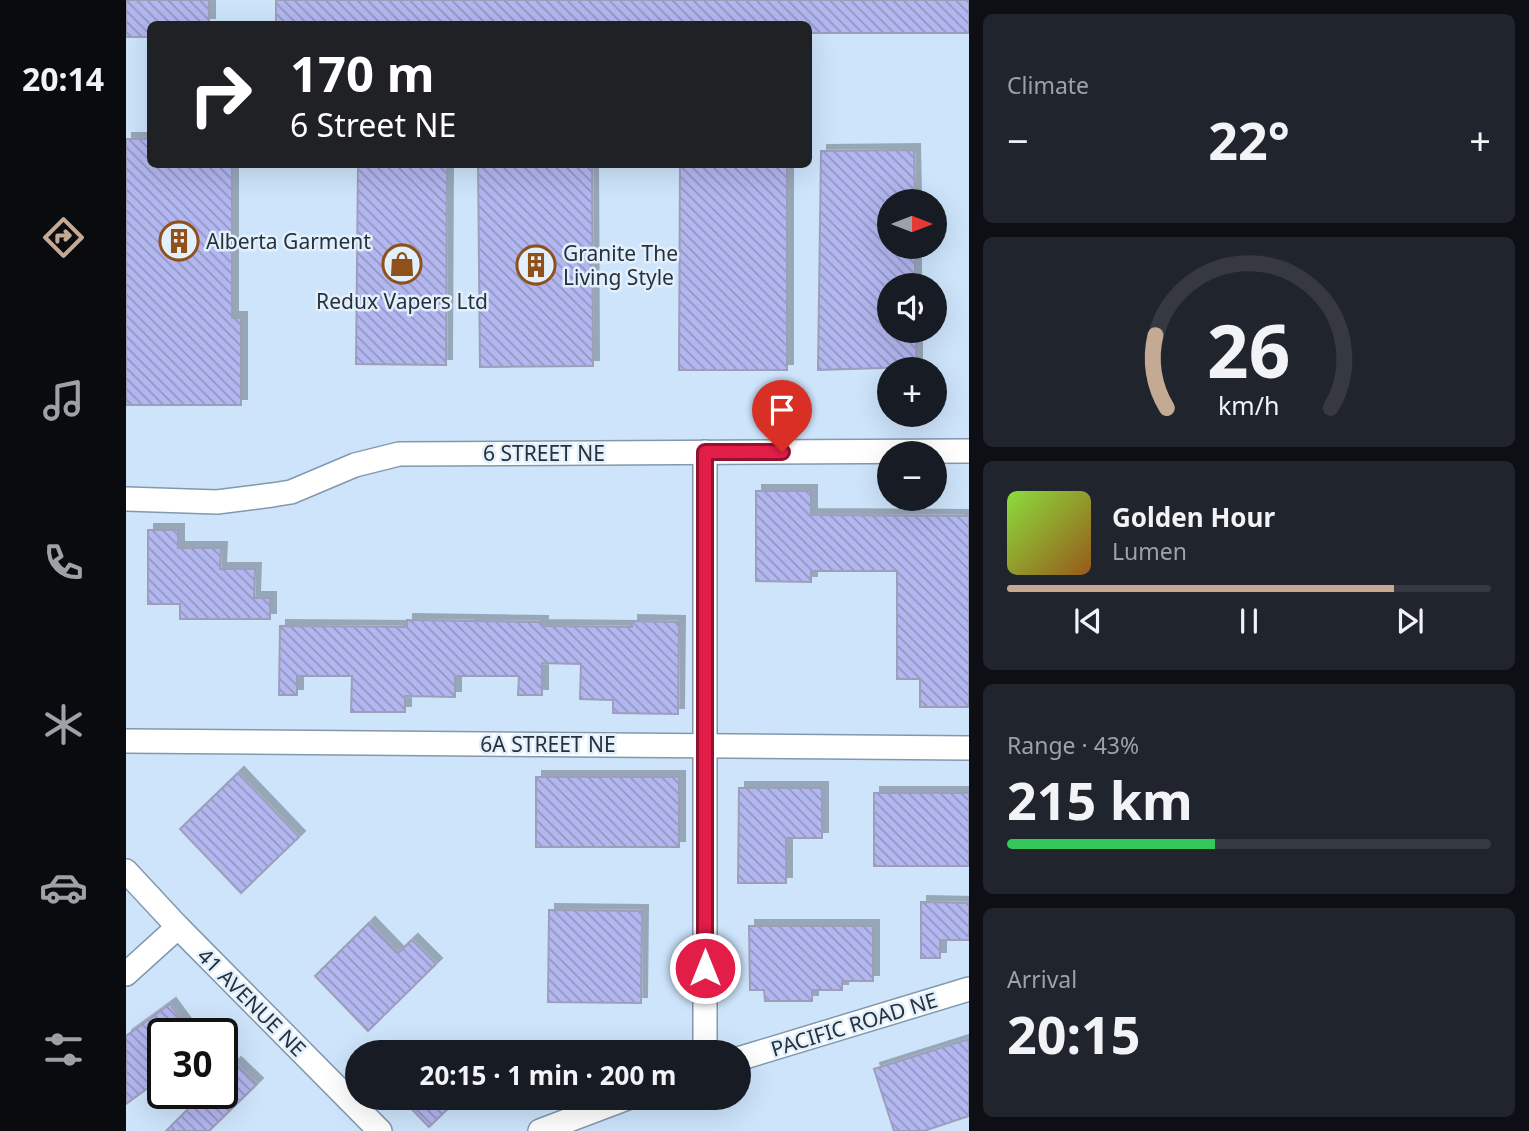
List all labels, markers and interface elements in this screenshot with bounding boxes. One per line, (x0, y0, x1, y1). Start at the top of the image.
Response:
text: 170 m (290, 40, 435, 106)
icon: right (175, 49, 266, 140)
text: 20:14 (22, 57, 104, 100)
text: Climate (1007, 69, 1089, 101)
text: 6 Street NE (290, 103, 456, 146)
text: 22° (1208, 104, 1290, 175)
text: − (1007, 114, 1029, 166)
text: + (1469, 114, 1491, 166)
north arrow (877, 189, 947, 259)
map controls (877, 189, 947, 511)
icon: directions (39, 213, 88, 262)
building icon: Alberta Garment (158, 220, 200, 262)
place label: Alberta Garment (206, 227, 371, 255)
place label: Granite The Living Style (563, 239, 678, 291)
shop icon: Redux Vapers Ltd (381, 243, 423, 285)
building icon: Granite The Living Style (515, 244, 557, 286)
button: sound (877, 273, 947, 343)
place label: Redux Vapers Ltd (316, 287, 488, 315)
text: 26 (1207, 301, 1291, 400)
button: + (877, 357, 947, 427)
icon: music (39, 376, 88, 425)
pin (752, 380, 812, 452)
text: km/h (1218, 388, 1280, 422)
icon: arrive (763, 391, 801, 429)
street label: 6 STREET NE (483, 439, 605, 467)
button: − (877, 441, 947, 511)
text: Golden Hour (1112, 499, 1275, 535)
text: Lumen (1112, 535, 1187, 567)
icon: phone (39, 538, 88, 587)
icon: previous (1069, 602, 1107, 640)
icon: pause (1230, 602, 1268, 640)
icon: next (1391, 602, 1429, 640)
icon: climate (39, 700, 88, 749)
text: Range · 43% (1007, 729, 1139, 761)
street label: 6A STREET NE (480, 730, 616, 758)
text: 215 km (1007, 764, 1193, 835)
icon: car (39, 863, 88, 912)
position arrow (668, 931, 742, 1005)
street label: 41 AVENUE NE (192, 942, 312, 1062)
text: Arrival (1007, 963, 1077, 995)
street label: PACIFIC ROAD NE (767, 985, 941, 1063)
text: 20:15 (1007, 998, 1141, 1069)
speed limit sign: 30 (147, 1018, 238, 1109)
icon: filters (39, 1025, 88, 1074)
text: 20:15 · 1 min · 200 m (420, 1057, 676, 1093)

